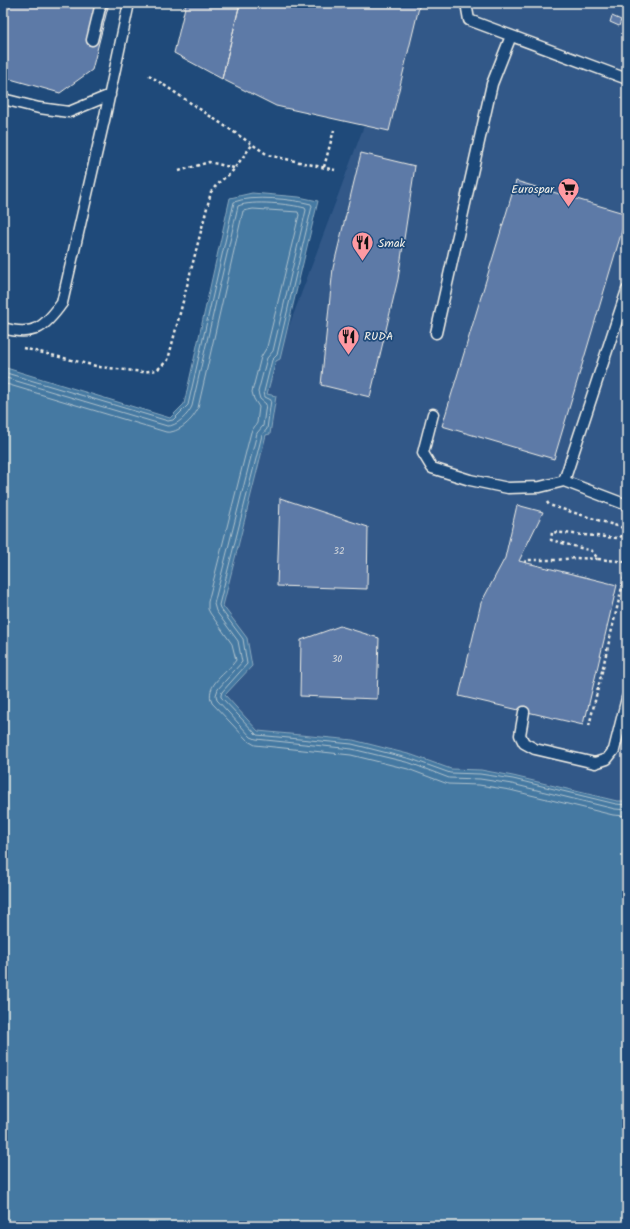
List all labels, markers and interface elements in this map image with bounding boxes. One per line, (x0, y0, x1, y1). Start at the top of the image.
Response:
supermarket icon: Eurospar (556, 176, 582, 209)
place label: Eurospar (511, 180, 555, 199)
restaurant icon: Smak (350, 230, 376, 263)
place label: Smak (378, 234, 406, 253)
restaurant icon: RUDA (336, 323, 362, 356)
place label: RUDA (364, 327, 393, 346)
house number: 32 (333, 543, 345, 559)
house number: 30 (332, 651, 342, 667)

